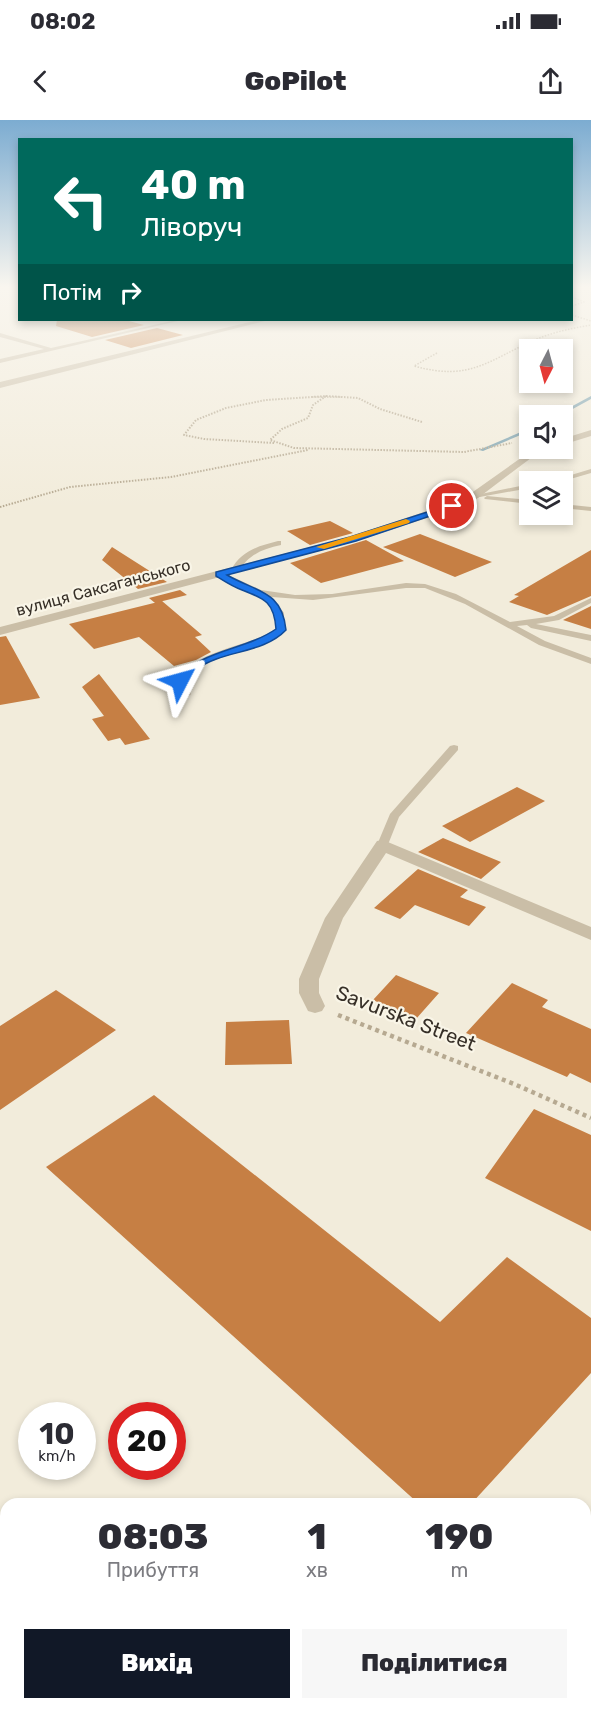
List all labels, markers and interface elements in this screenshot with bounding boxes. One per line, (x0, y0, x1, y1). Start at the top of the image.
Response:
text: 08:02 (30, 8, 96, 35)
icon: back (24, 65, 57, 98)
text: GoPilot (244, 65, 347, 97)
icon: share (534, 65, 567, 98)
text: 40 m (141, 160, 246, 210)
icon: left (42, 162, 120, 240)
text: Ліворуч (141, 211, 242, 243)
icon: right (114, 276, 147, 309)
text: Потім (42, 279, 102, 306)
north arrow (519, 339, 573, 393)
map controls (519, 339, 573, 525)
button: sound (519, 405, 573, 459)
button: layers (519, 471, 573, 525)
pin (426, 480, 477, 531)
icon: arrive (435, 489, 468, 522)
street label: вулиця Саксаганського (14, 555, 192, 620)
position arrow (148, 649, 212, 713)
street label: Savurska Street (333, 980, 480, 1056)
speed limit sign: 20 (108, 1402, 186, 1480)
text: 10 (39, 1416, 75, 1452)
text: km/h (38, 1447, 76, 1465)
text: 08:03 (98, 1515, 209, 1558)
text: 1 (308, 1515, 326, 1558)
text: 190 (426, 1515, 493, 1558)
text: Прибуття (107, 1558, 199, 1582)
text: хв (306, 1558, 328, 1582)
text: m (451, 1558, 468, 1582)
button: Вихід (24, 1629, 290, 1698)
button: Поділитися (302, 1629, 567, 1698)

